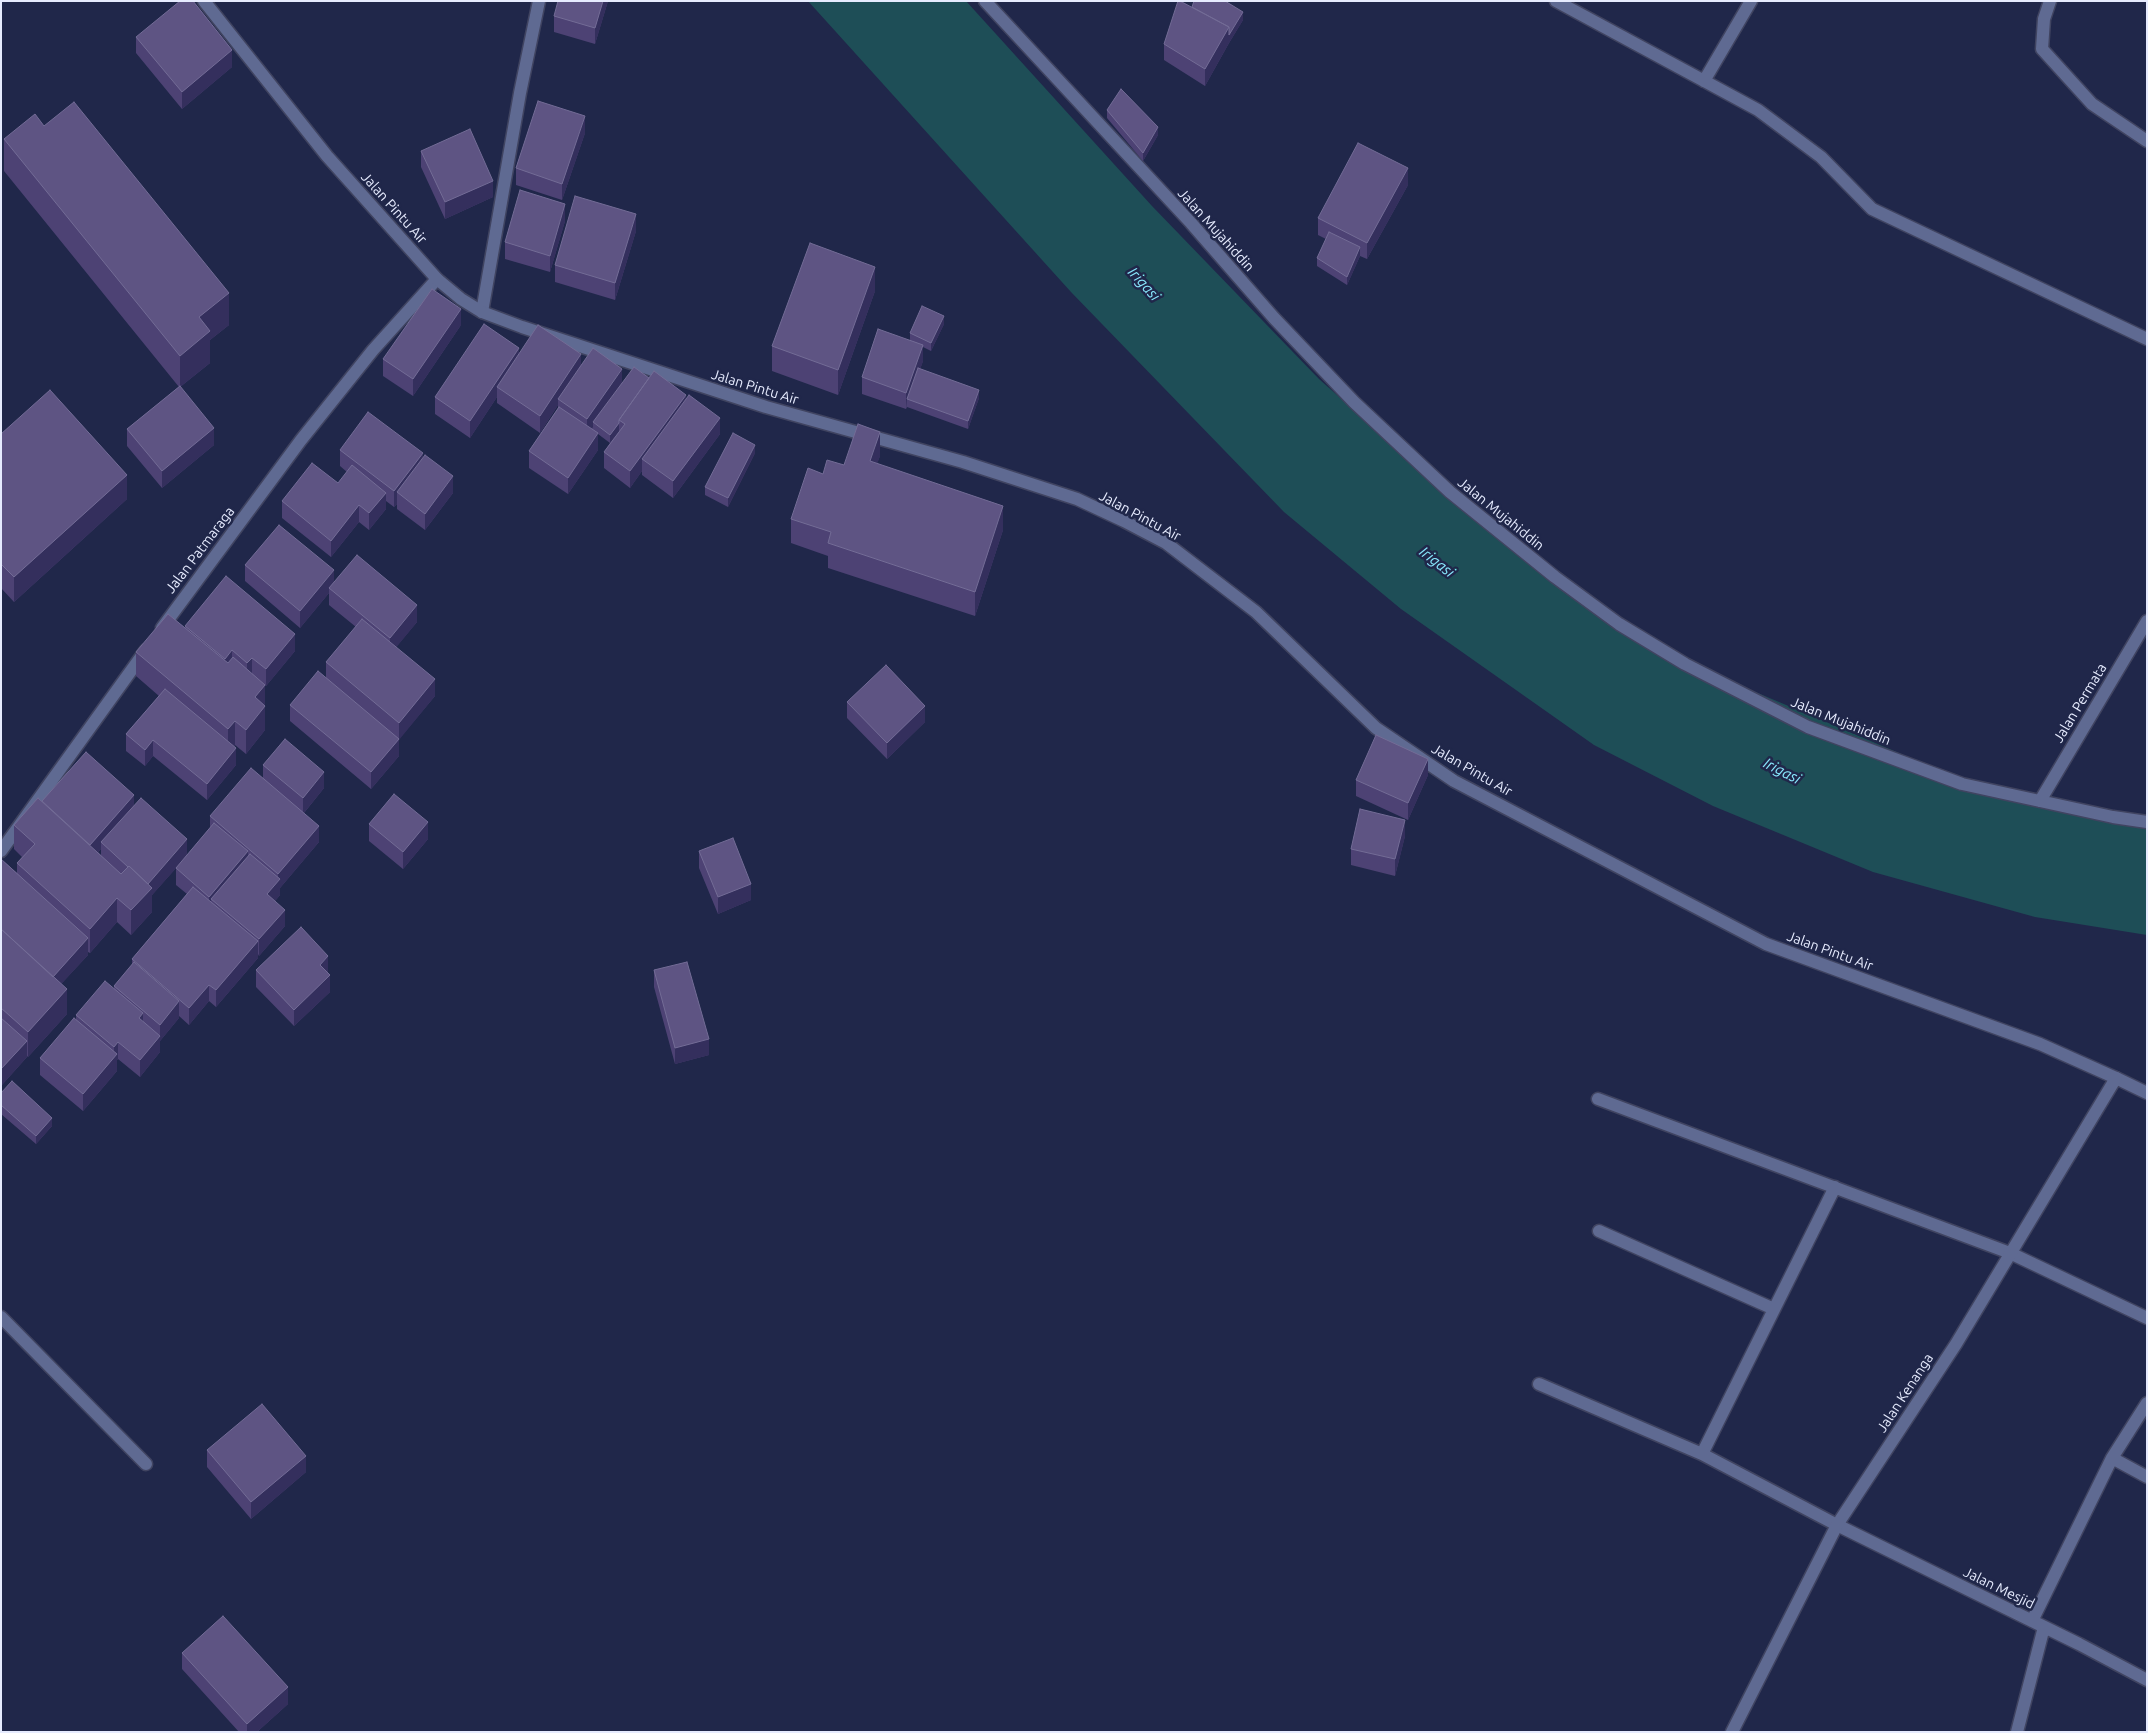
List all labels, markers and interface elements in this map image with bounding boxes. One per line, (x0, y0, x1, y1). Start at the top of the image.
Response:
street label: Jalan Pintu Air (357, 169, 431, 247)
street label: Jalan Mujahiddin (1174, 185, 1258, 275)
water label: Irigasi (1124, 263, 1164, 305)
street label: Jalan Pintu Air (709, 366, 801, 408)
street label: Jalan Mujahiddin (1454, 474, 1548, 554)
street label: Jalan Pintu Air (1096, 487, 1184, 545)
street label: Jalan Patmaraga (162, 503, 238, 597)
water label: Irigasi (1416, 543, 1458, 581)
street label: Jalan Permata (2050, 660, 2110, 746)
street label: Jalan Mujahiddin (1789, 693, 1893, 749)
street label: Jalan Pintu Air (1429, 740, 1515, 800)
water label: Irigasi (1760, 754, 1804, 788)
street label: Jalan Pintu Air (1785, 928, 1875, 974)
street label: Jalan Kenanga (1873, 1350, 1937, 1436)
street label: Jalan Mesjid (1961, 1564, 2037, 1612)

